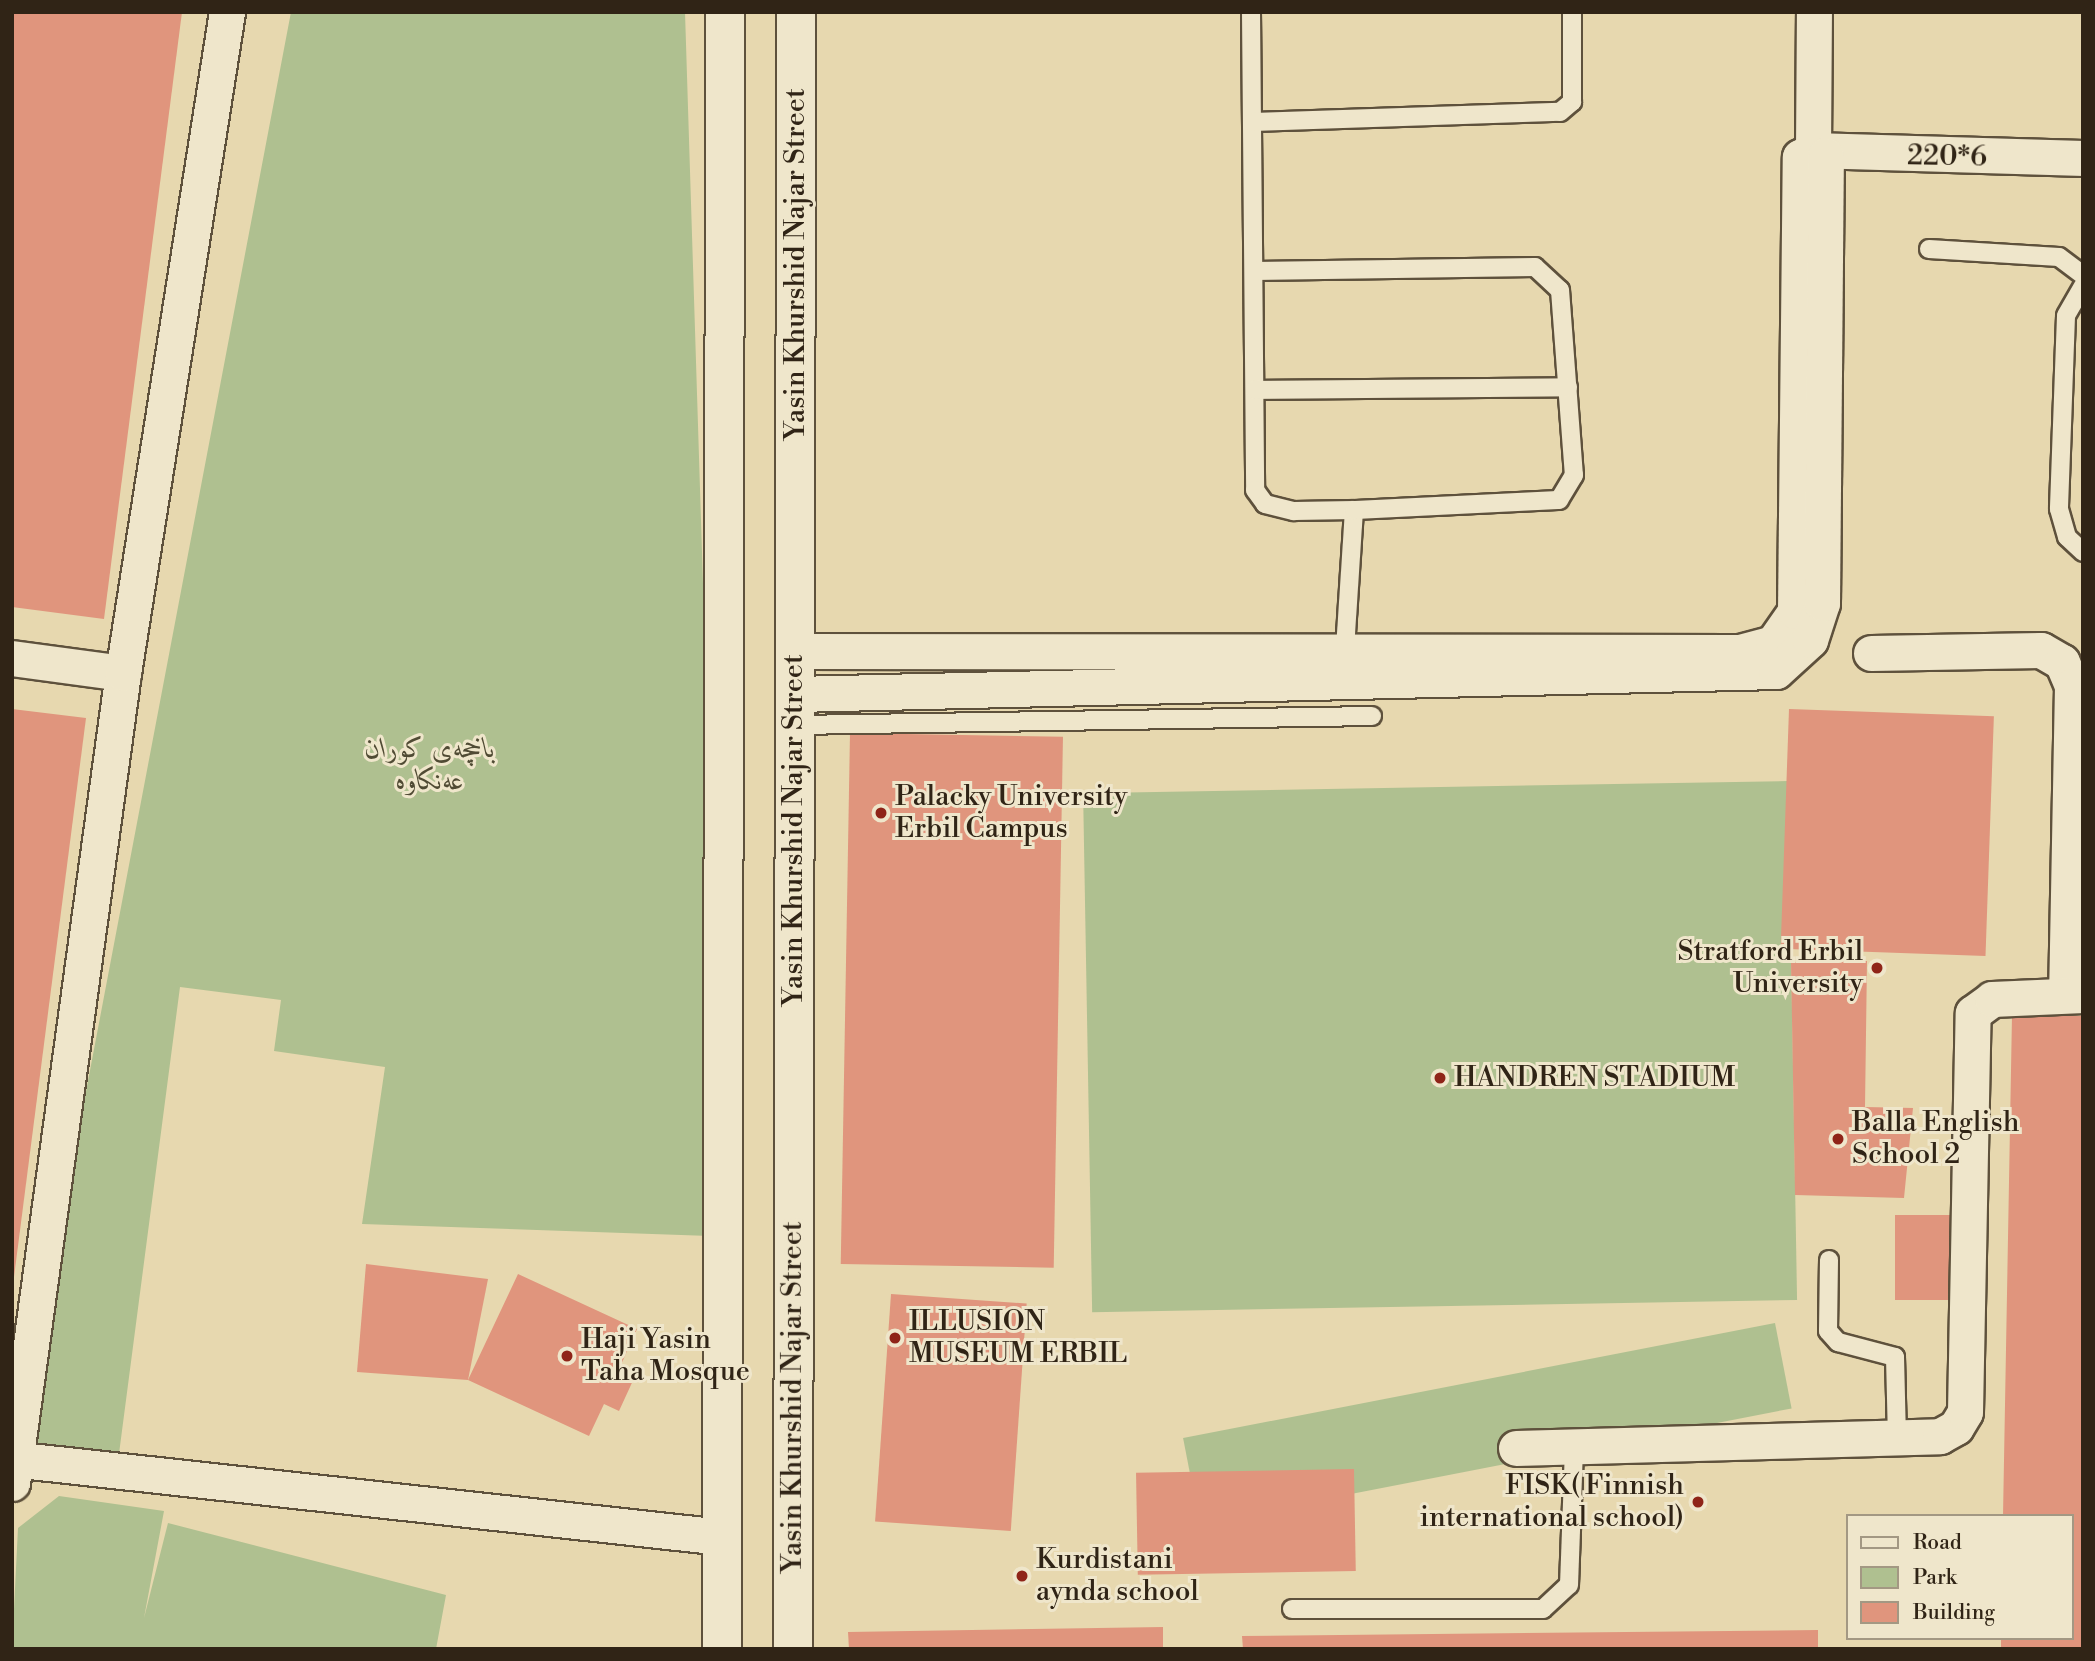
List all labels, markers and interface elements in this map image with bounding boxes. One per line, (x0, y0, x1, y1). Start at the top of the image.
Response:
street label: Yasin Khurshid Najar Street (779, 88, 813, 440)
street label: 220*6 (1907, 140, 1987, 174)
street label: Yasin Khurshid Najar Street (777, 654, 811, 1006)
park label: باخچەی کوران عەنکاوە (365, 732, 495, 798)
place label: Palacky University Erbil Campus (895, 780, 1127, 846)
marker: Palacky University Erbil Campus (873, 805, 889, 821)
place label: Stratford Erbil University (1677, 935, 1863, 1001)
marker: Stratford Erbil University (1869, 960, 1885, 976)
place label: HANDREN STADIUM (1454, 1061, 1735, 1095)
marker: HANDREN STADIUM (1432, 1070, 1448, 1086)
place label: Balla English School 2 (1852, 1106, 2019, 1172)
marker: Balla English School 2 (1830, 1131, 1846, 1147)
street label: Yasin Khurshid Najar Street (776, 1221, 810, 1573)
place label: ILLUSION MUSEUM ERBIL (909, 1305, 1127, 1371)
place label: Haji Yasin Taha Mosque (581, 1323, 750, 1389)
marker: ILLUSION MUSEUM ERBIL (887, 1330, 903, 1346)
marker: Haji Yasin Taha Mosque (559, 1348, 575, 1364)
place label: FISK( Finnish international school) (1420, 1469, 1684, 1535)
marker: FISK( Finnish international school) (1690, 1494, 1706, 1510)
legend (1846, 1514, 2074, 1640)
text: Road (1913, 1530, 1962, 1556)
place label: Kurdistani aynda school (1036, 1543, 1199, 1609)
text: Park (1913, 1565, 1957, 1591)
marker: Kurdistani aynda school (1014, 1568, 1030, 1584)
text: Building (1913, 1600, 1995, 1626)

